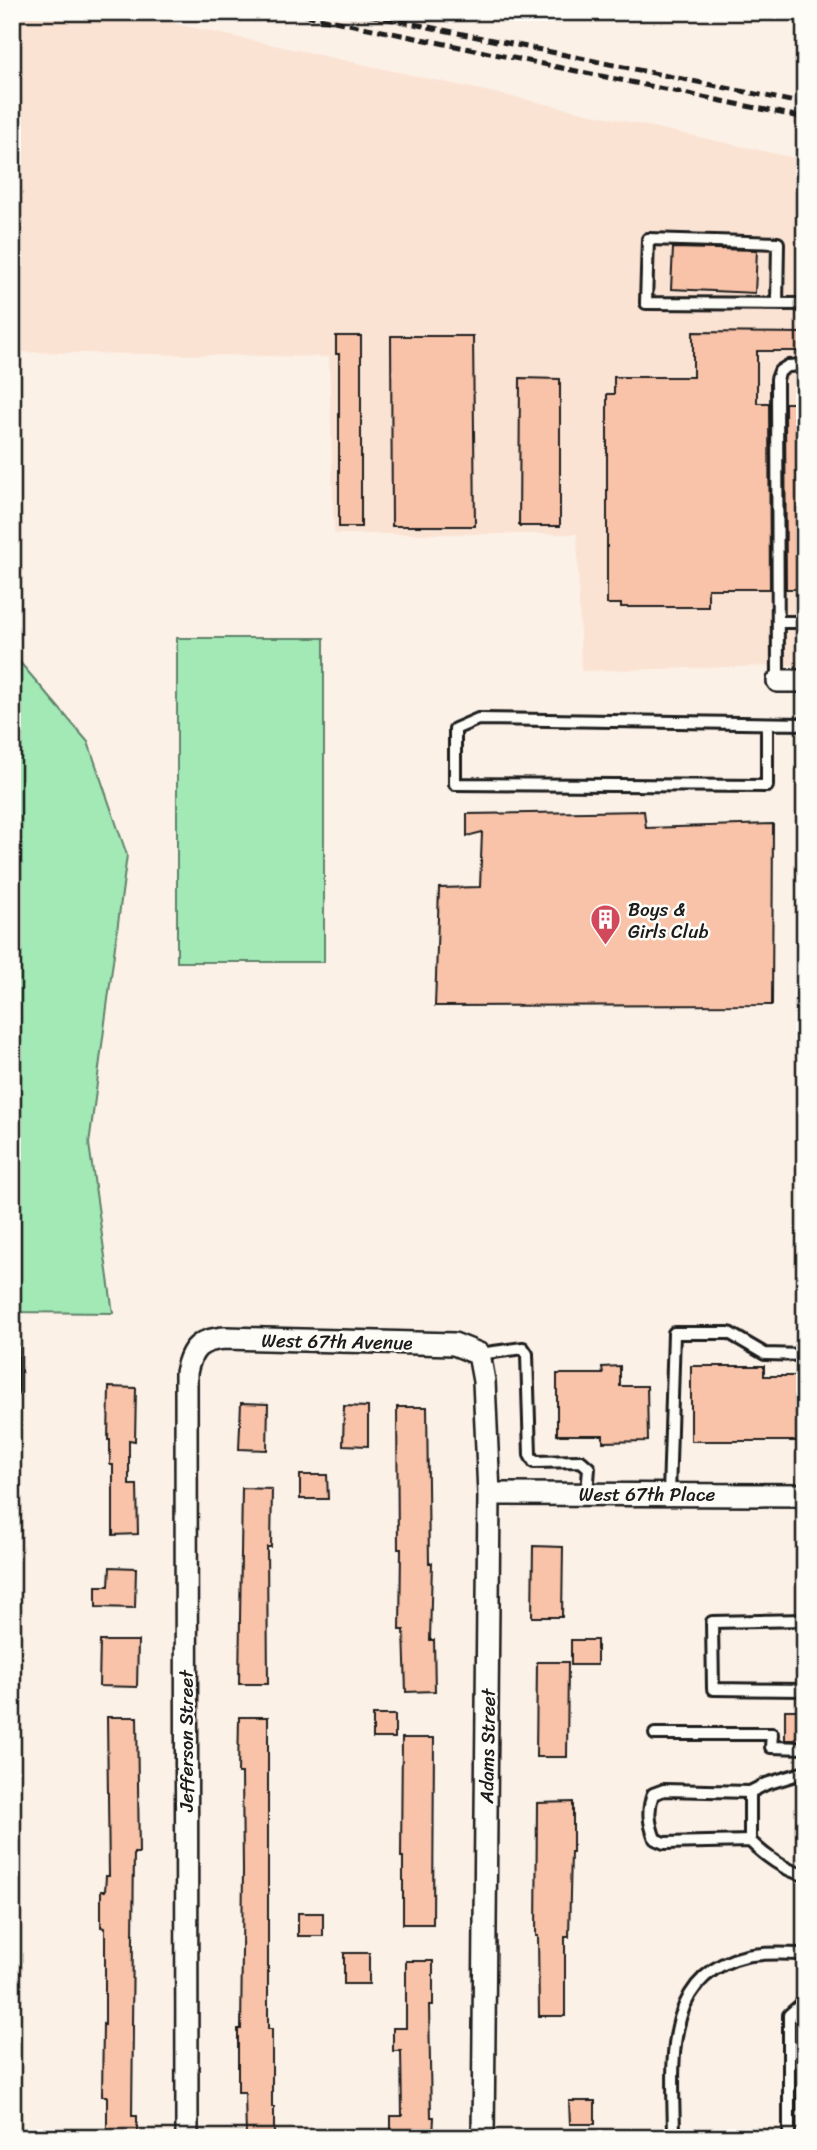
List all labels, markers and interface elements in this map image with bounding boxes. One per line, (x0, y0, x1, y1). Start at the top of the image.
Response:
place label: Boys & Girls Club (628, 893, 709, 948)
building icon: Boys & Girls Club (588, 903, 622, 947)
street label: West 67th Avenue (261, 1324, 413, 1359)
street label: West 67th Place (579, 1478, 715, 1511)
street label: Jefferson Street (170, 1669, 203, 1813)
street label: Adams Street (470, 1687, 505, 1805)

